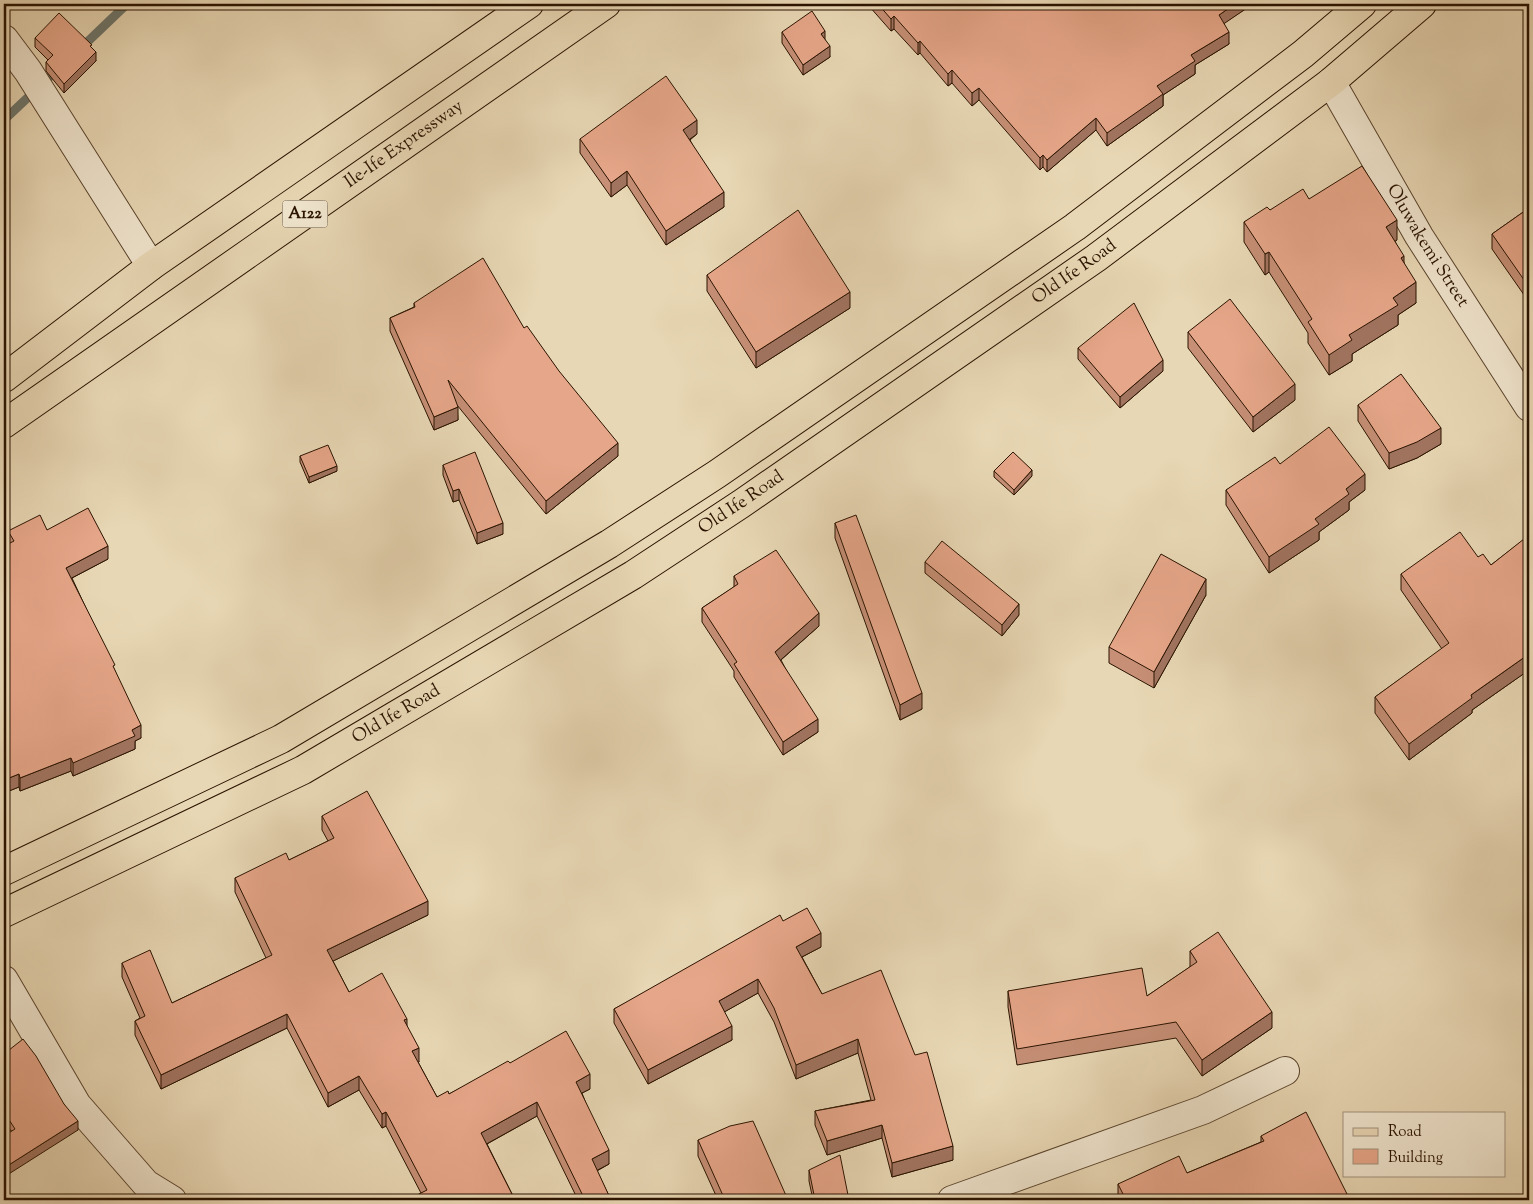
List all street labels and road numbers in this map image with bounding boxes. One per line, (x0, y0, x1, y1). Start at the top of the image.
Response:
street label: Ile-Ife Expressway (340, 94, 469, 195)
street label: Oluwakemi Street (1379, 179, 1475, 313)
road number: A122 (282, 200, 328, 228)
street label: Old Ife Road (1027, 234, 1123, 312)
street label: Old Ife Road (693, 465, 790, 541)
street label: Old Ife Road (347, 678, 446, 751)

